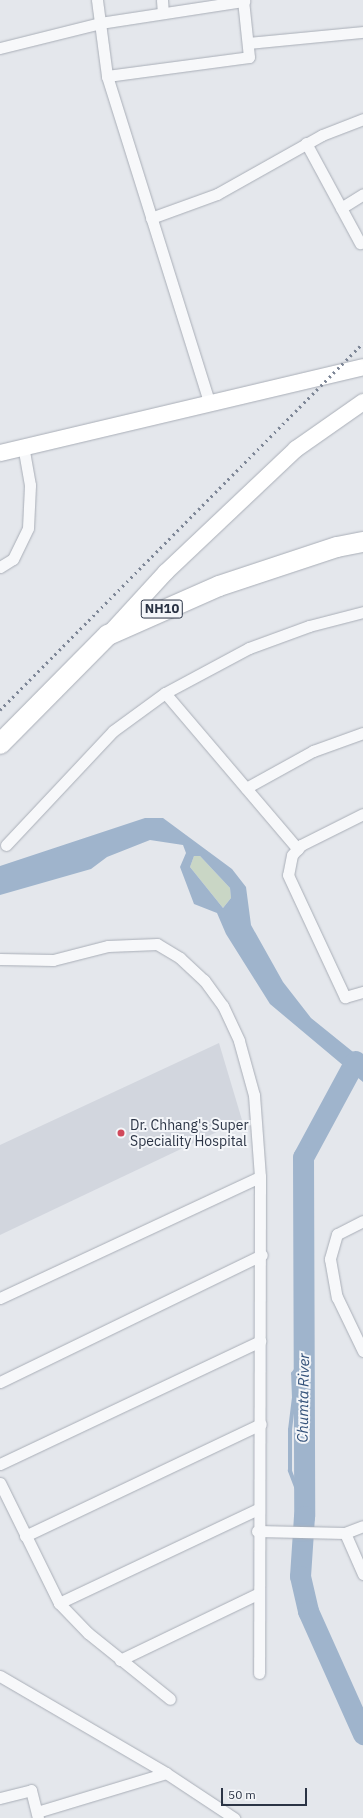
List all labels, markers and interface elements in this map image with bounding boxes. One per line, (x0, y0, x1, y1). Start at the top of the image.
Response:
road number: NH10 (140, 598, 184, 620)
place label: Dr. Chhang's Super Speciality Hospital (130, 1117, 249, 1150)
marker: Dr. Chhang's Super Speciality Hospital (115, 1127, 127, 1139)
water label: Chumta River (293, 1353, 313, 1443)
scale bar (223, 1780, 309, 1806)
text: 50 m (228, 1787, 256, 1802)

